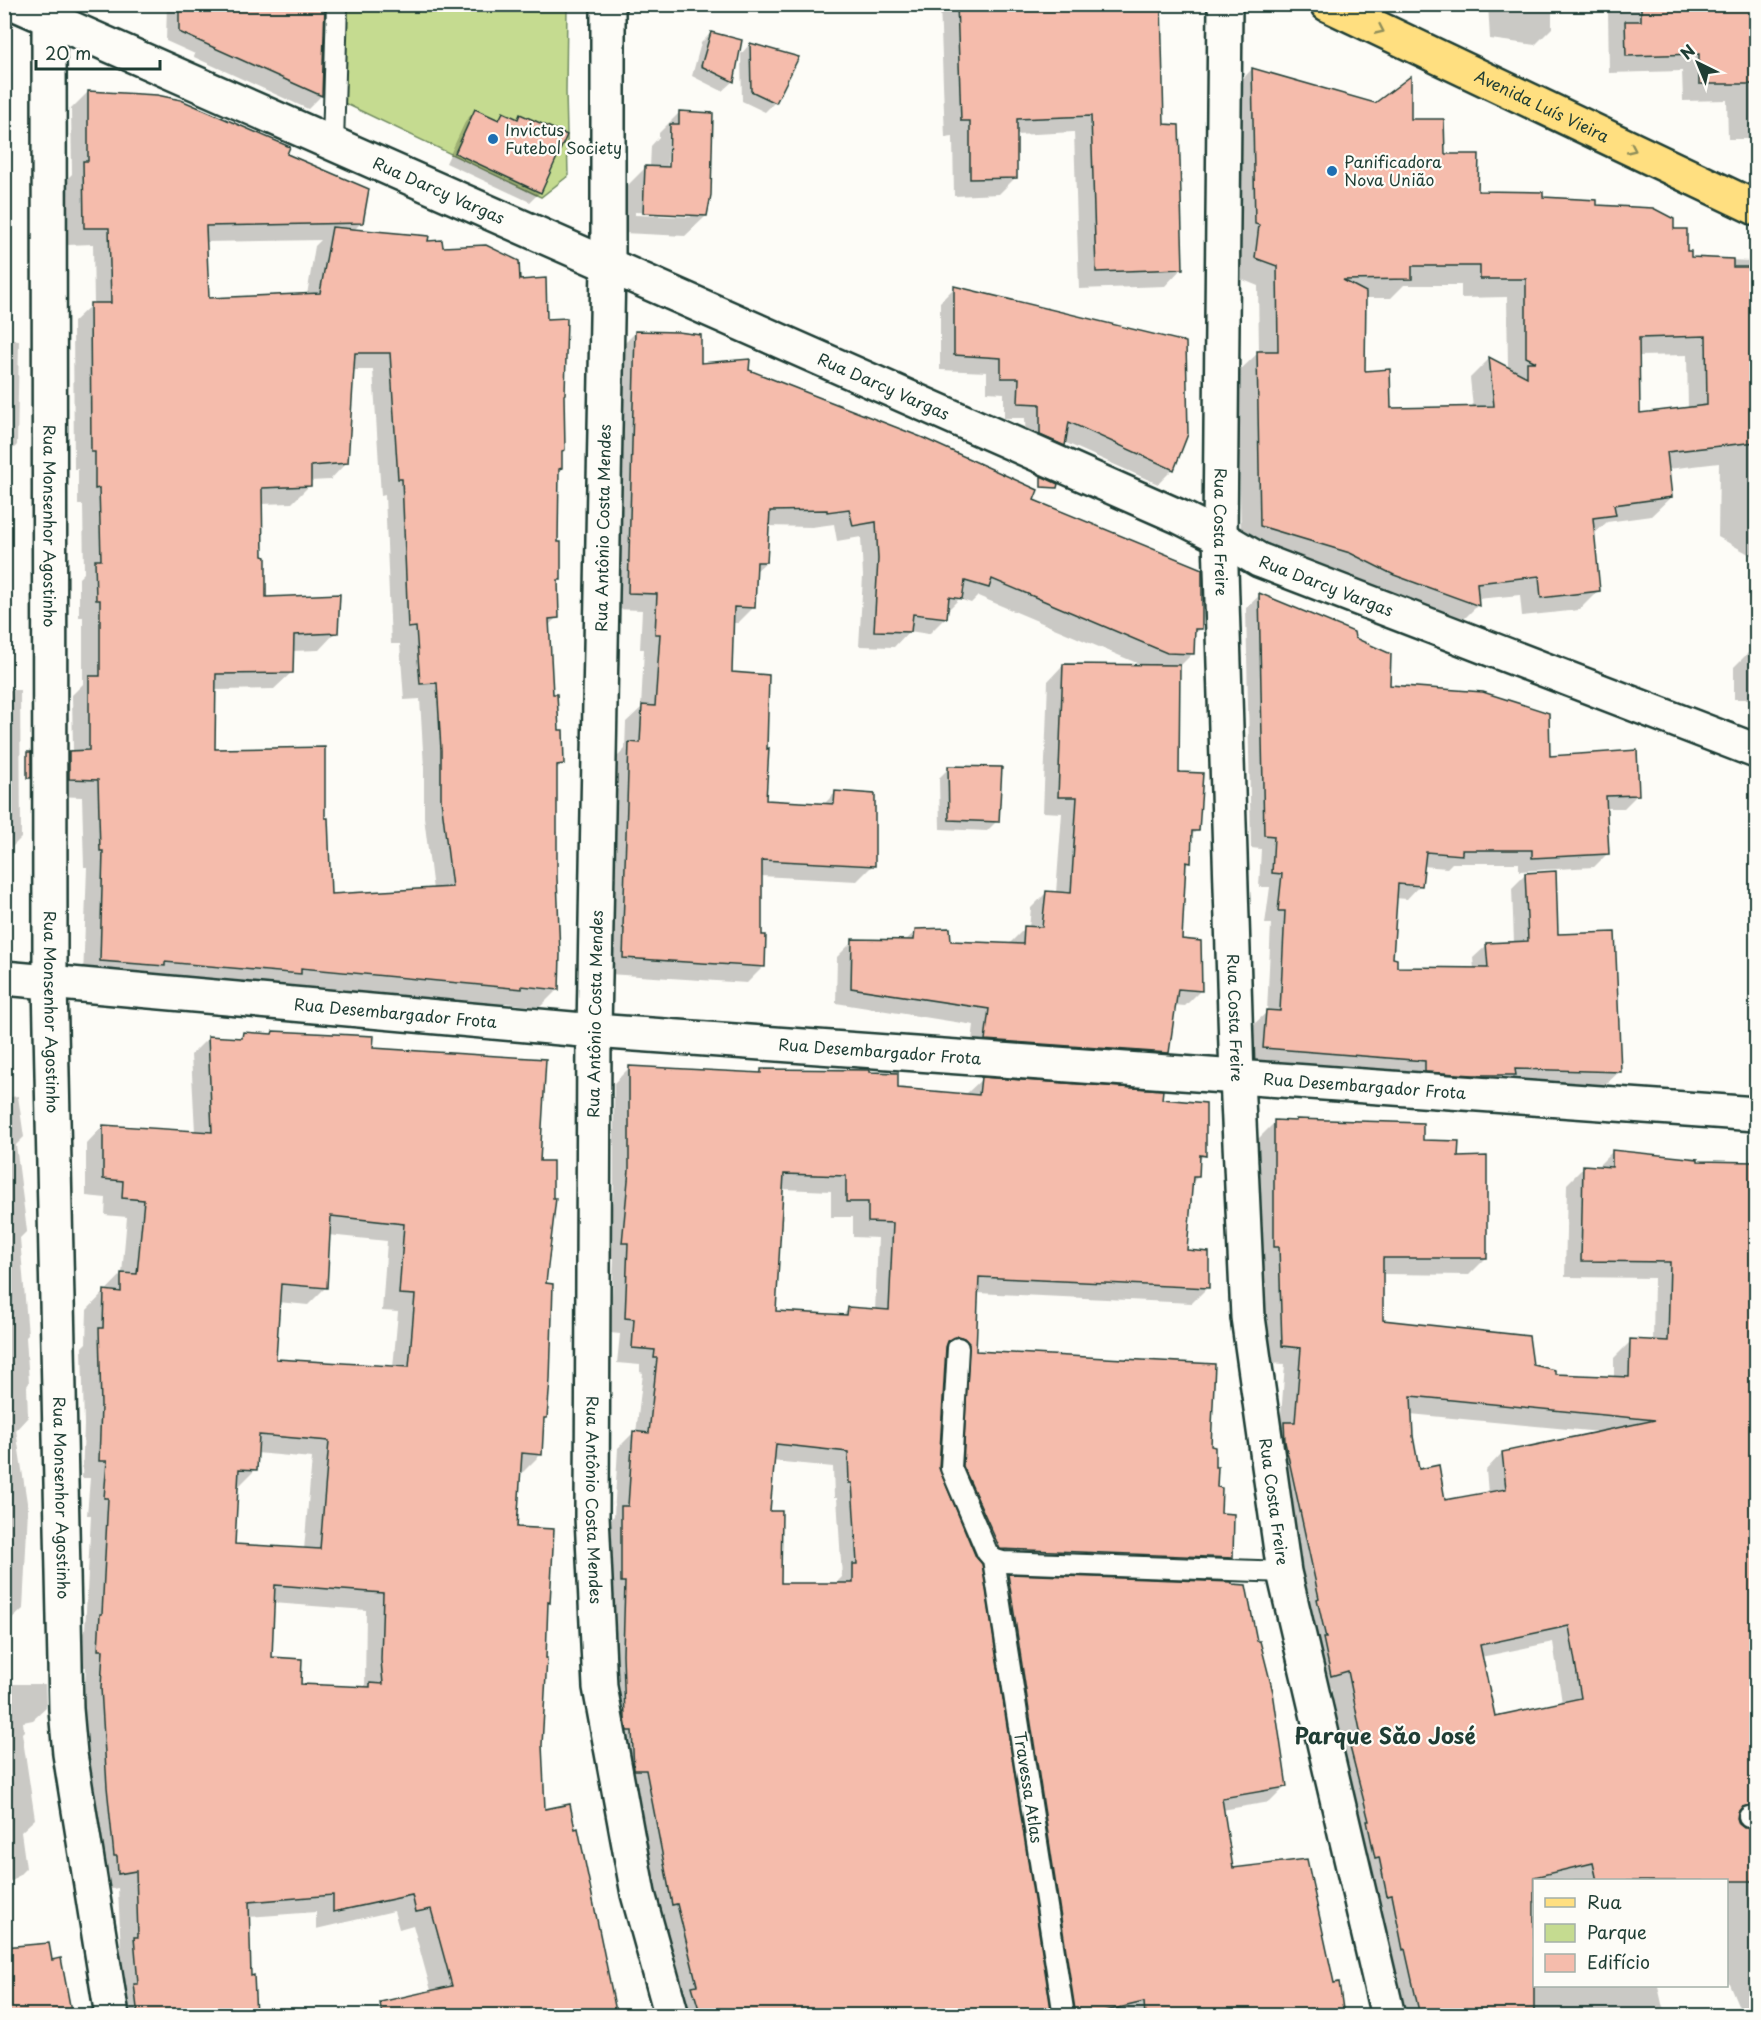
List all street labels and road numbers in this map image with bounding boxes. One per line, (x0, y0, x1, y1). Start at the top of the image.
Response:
street label: Avenida Luís Vieira (1471, 63, 1614, 148)
street label: Rua Darcy Vargas (369, 150, 509, 229)
street label: Rua Darcy Vargas (814, 346, 954, 425)
street label: Rua Antônio Costa Mendes (588, 424, 616, 632)
street label: Rua Monsenhor Agostinho (38, 425, 63, 627)
street label: Rua Costa Freire (1209, 468, 1235, 596)
street label: Rua Darcy Vargas (1256, 548, 1397, 622)
street label: Rua Antônio Costa Mendes (580, 910, 608, 1118)
street label: Rua Monsenhor Agostinho (39, 911, 66, 1113)
street label: Rua Costa Freire (1222, 953, 1250, 1082)
street label: Rua Desembargador Frota (293, 991, 498, 1033)
street label: Rua Desembargador Frota (778, 1031, 982, 1070)
street label: Rua Desembargador Frota (1262, 1066, 1467, 1104)
street label: Rua Monsenhor Agostinho (48, 1396, 77, 1599)
street label: Rua Antônio Costa Mendes (581, 1396, 609, 1604)
street label: Rua Costa Freire (1254, 1436, 1296, 1567)
street label: Travessa Atlas (1009, 1730, 1050, 1845)

